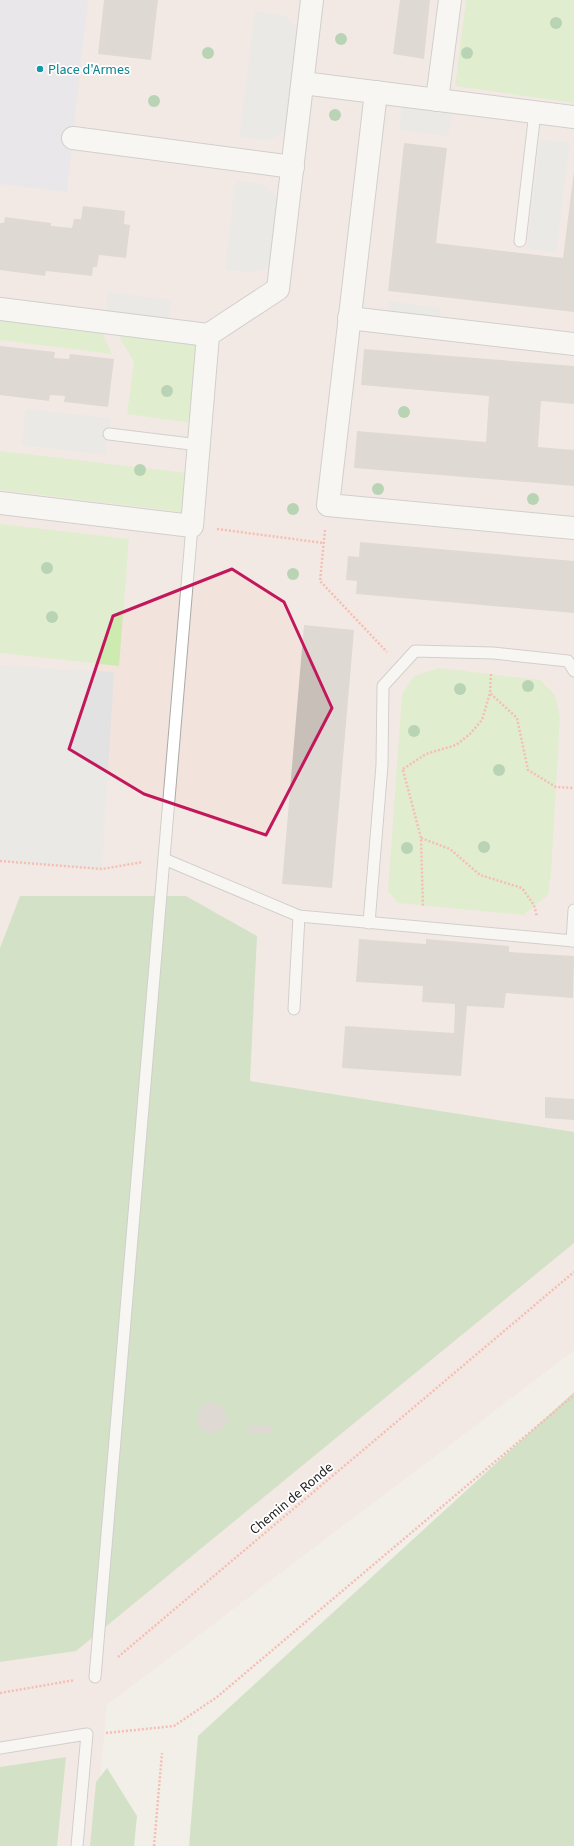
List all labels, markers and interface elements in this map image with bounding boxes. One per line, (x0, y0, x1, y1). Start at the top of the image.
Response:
place label: Place d'Armes (48, 60, 130, 80)
marker: Place d'Armes (35, 64, 45, 74)
street label: Chemin de Ronde (246, 1458, 338, 1540)

